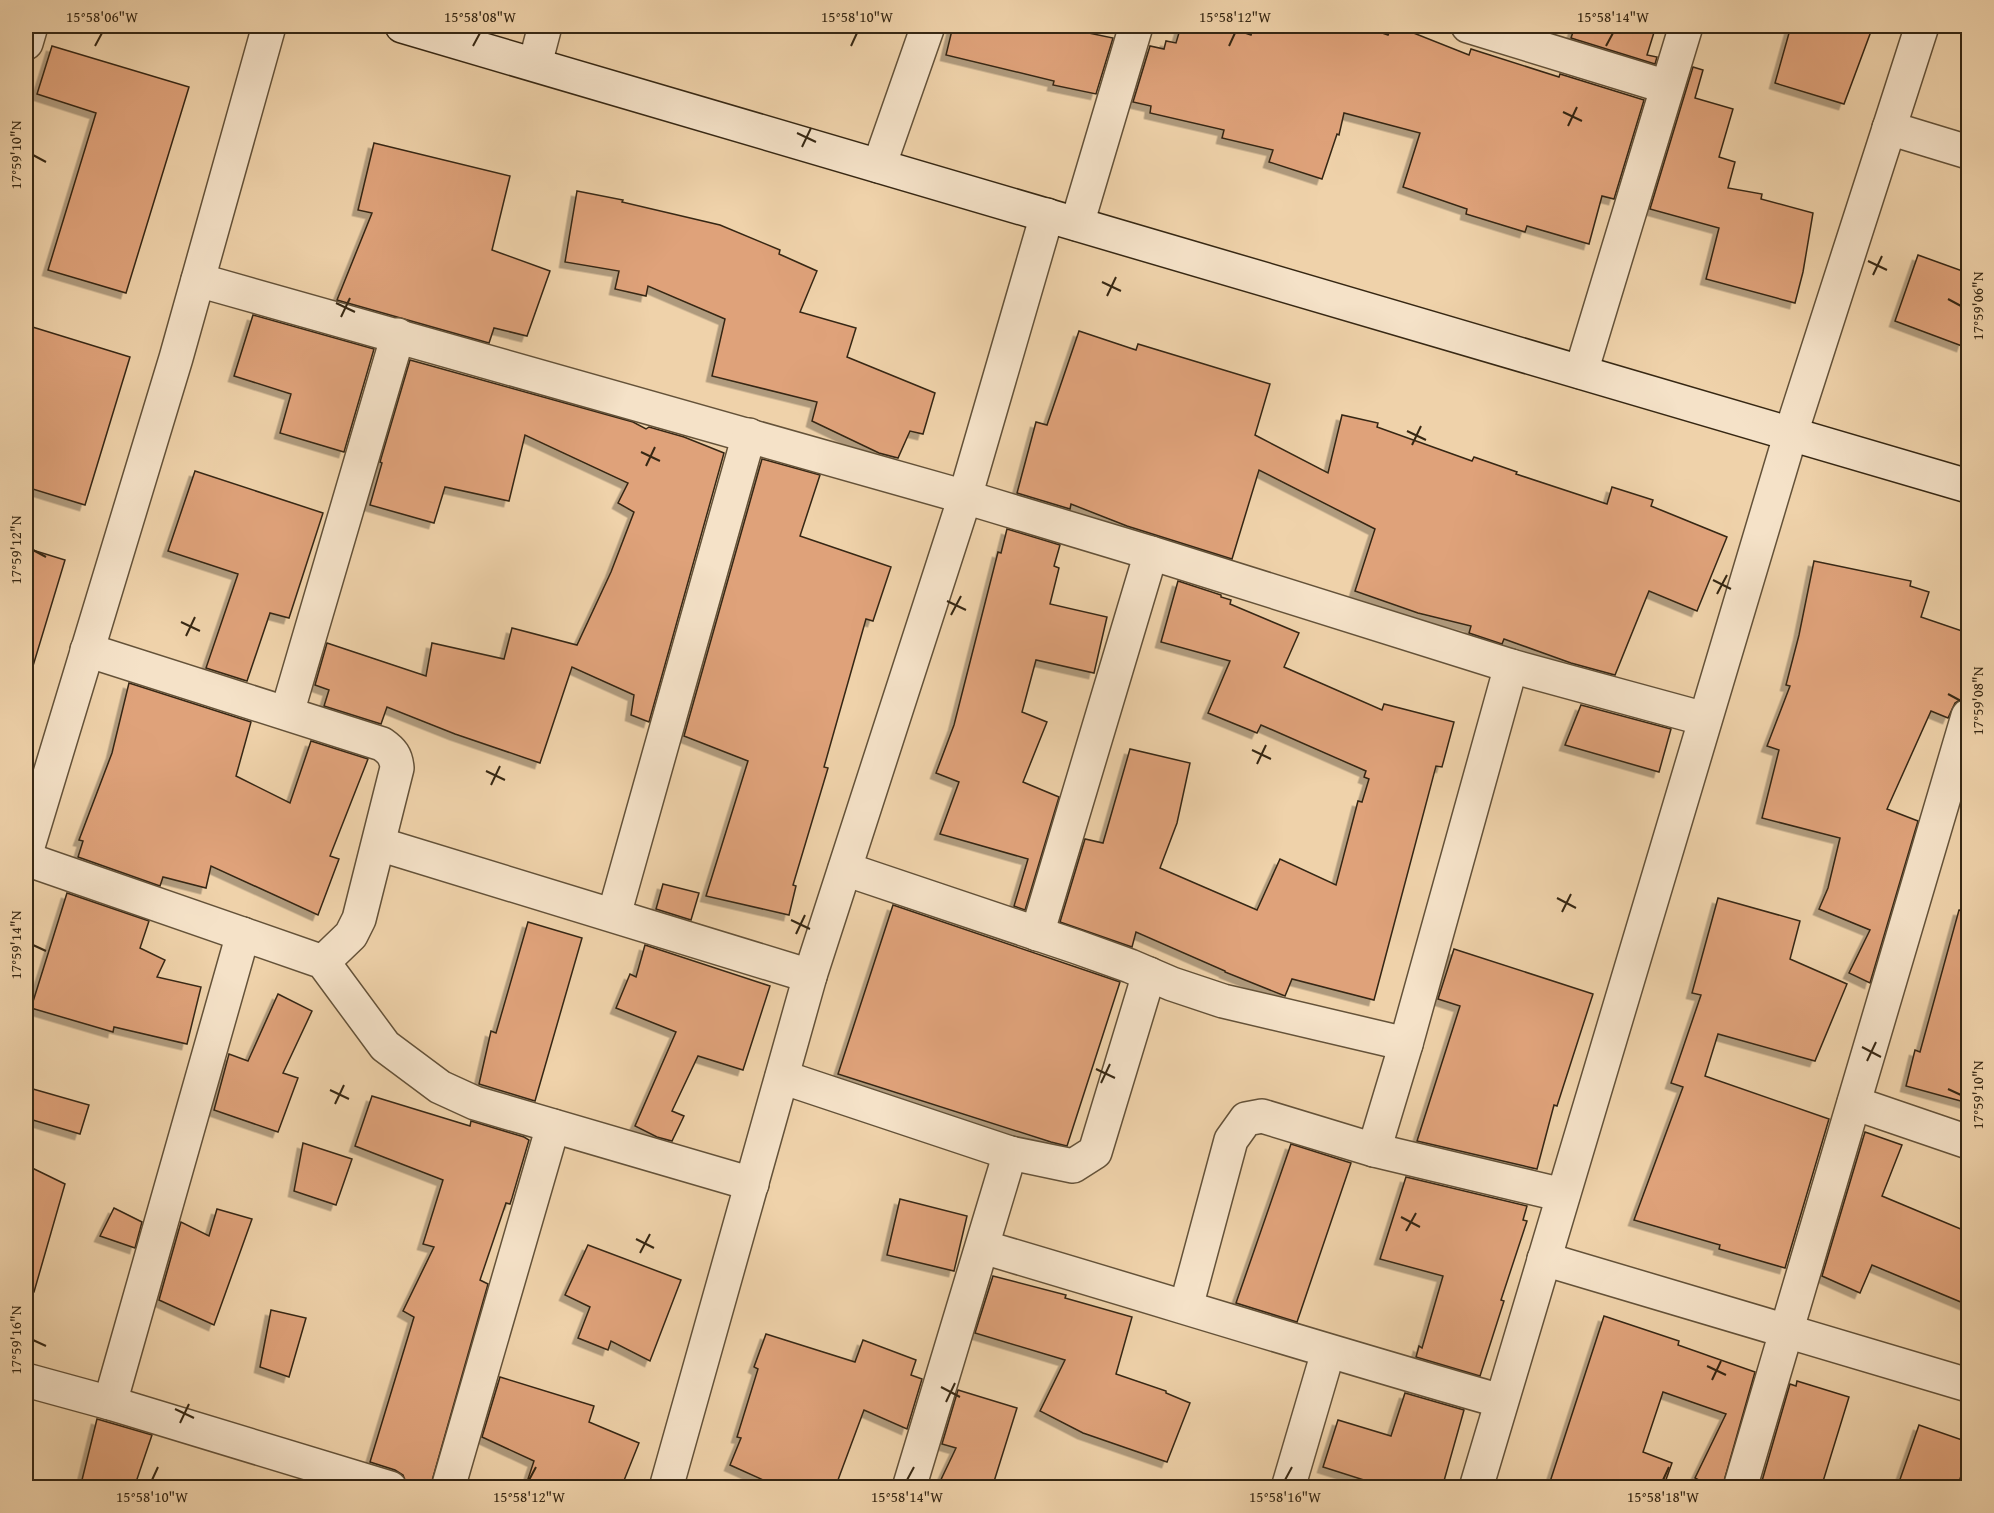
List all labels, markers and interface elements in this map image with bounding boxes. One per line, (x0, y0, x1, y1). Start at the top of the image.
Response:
text: 15°58'06"W (66, 6, 138, 27)
text: 15°58'08"W (444, 6, 516, 27)
text: 15°58'10"W (821, 6, 893, 27)
text: 15°58'12"W (1199, 6, 1271, 27)
text: 15°58'14"W (1577, 6, 1649, 27)
text: 17°59'10"N (5, 120, 26, 189)
text: 17°59'06"N (1967, 271, 1988, 340)
text: 17°59'12"N (5, 515, 26, 584)
text: 17°59'08"N (1967, 666, 1988, 735)
text: 17°59'14"N (5, 910, 26, 979)
text: 17°59'10"N (1967, 1060, 1988, 1129)
text: 17°59'16"N (5, 1305, 26, 1374)
text: 15°58'10"W (116, 1486, 188, 1507)
text: 15°58'12"W (493, 1486, 565, 1507)
text: 15°58'14"W (871, 1486, 943, 1507)
text: 15°58'16"W (1249, 1486, 1321, 1507)
text: 15°58'18"W (1627, 1486, 1699, 1507)

